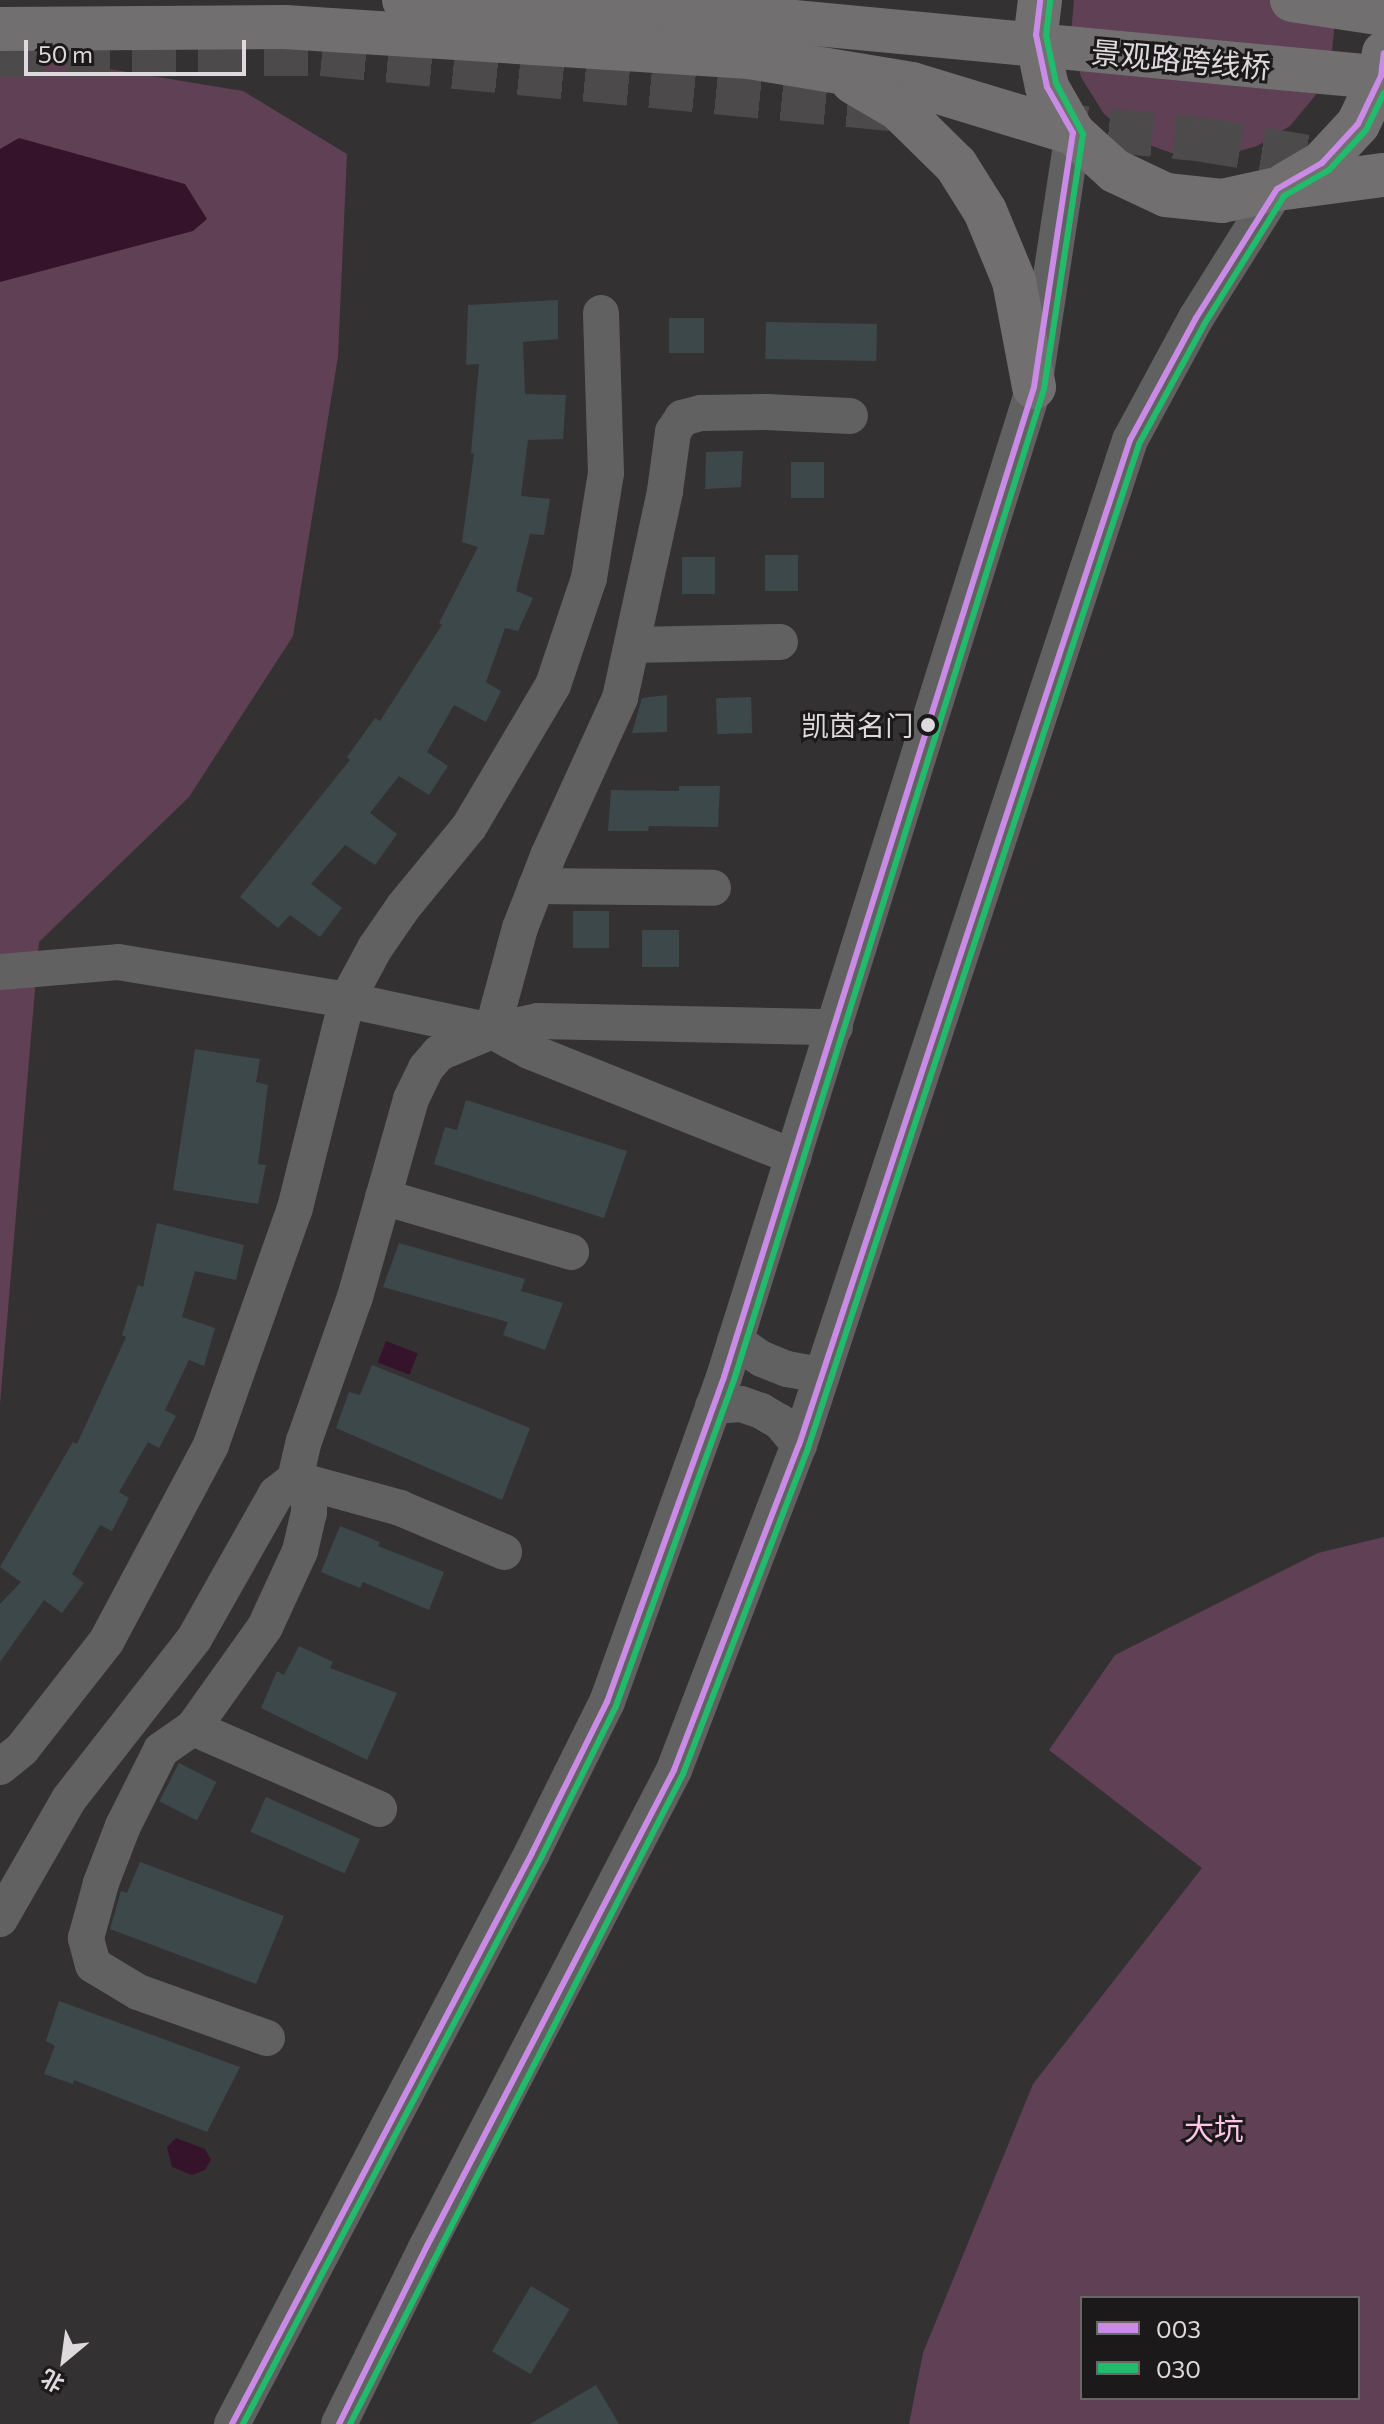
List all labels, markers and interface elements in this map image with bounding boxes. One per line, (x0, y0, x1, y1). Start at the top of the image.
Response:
scale bar (28, 24, 250, 74)
street label: 景观路跨线桥 (1090, 33, 1272, 85)
text: 50 m (38, 39, 93, 68)
place label: 凯茵名门 (801, 708, 913, 742)
marker: 凯茵名门 (920, 717, 936, 733)
park label: 大坑 (1184, 2110, 1244, 2146)
legend (1080, 2296, 1360, 2400)
text: 003 (1156, 2314, 1201, 2343)
north arrow (24, 2320, 104, 2400)
text: 030 (1156, 2354, 1201, 2383)
text: 北 (36, 2364, 68, 2399)

